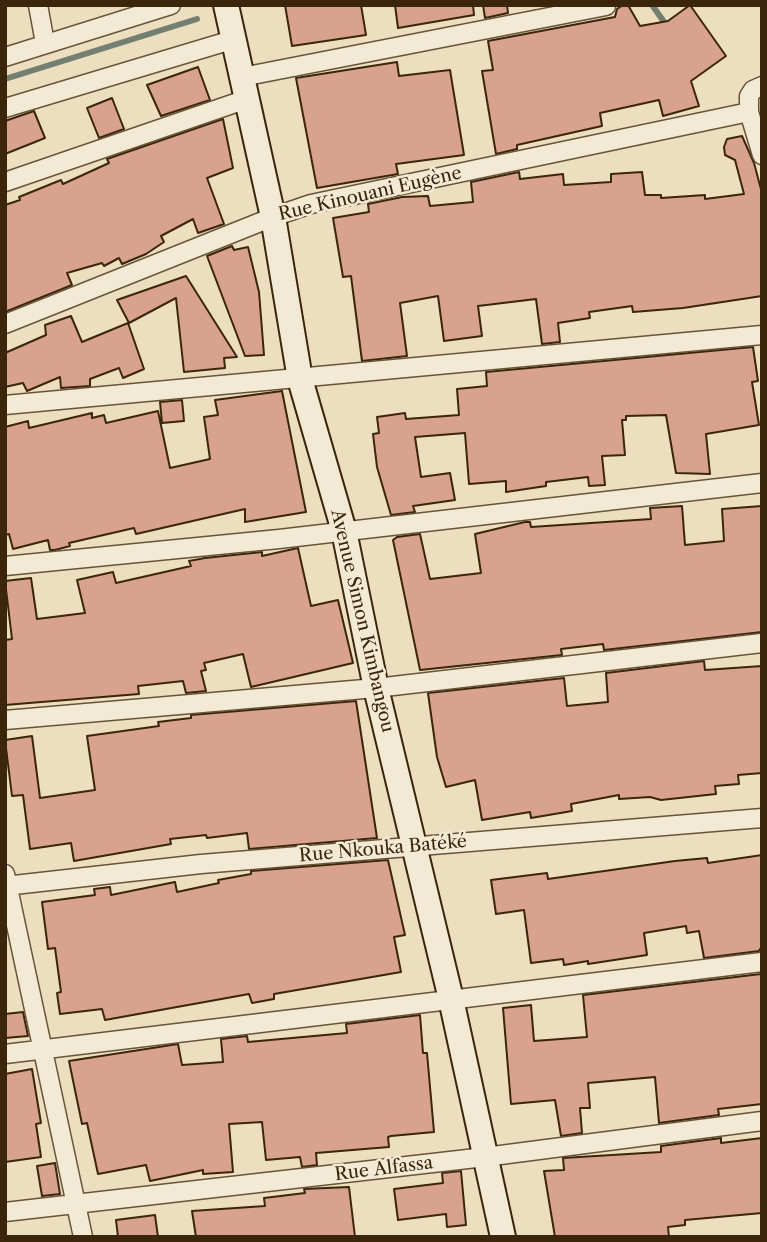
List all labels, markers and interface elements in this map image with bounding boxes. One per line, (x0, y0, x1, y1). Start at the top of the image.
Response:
street label: Rue Kinouani Eugène (276, 162, 464, 226)
street label: Avenue Simon Kimbangou (326, 507, 398, 735)
street label: Rue Nkouka Batéké (298, 831, 468, 867)
street label: Rue Alfassa (334, 1152, 434, 1186)

